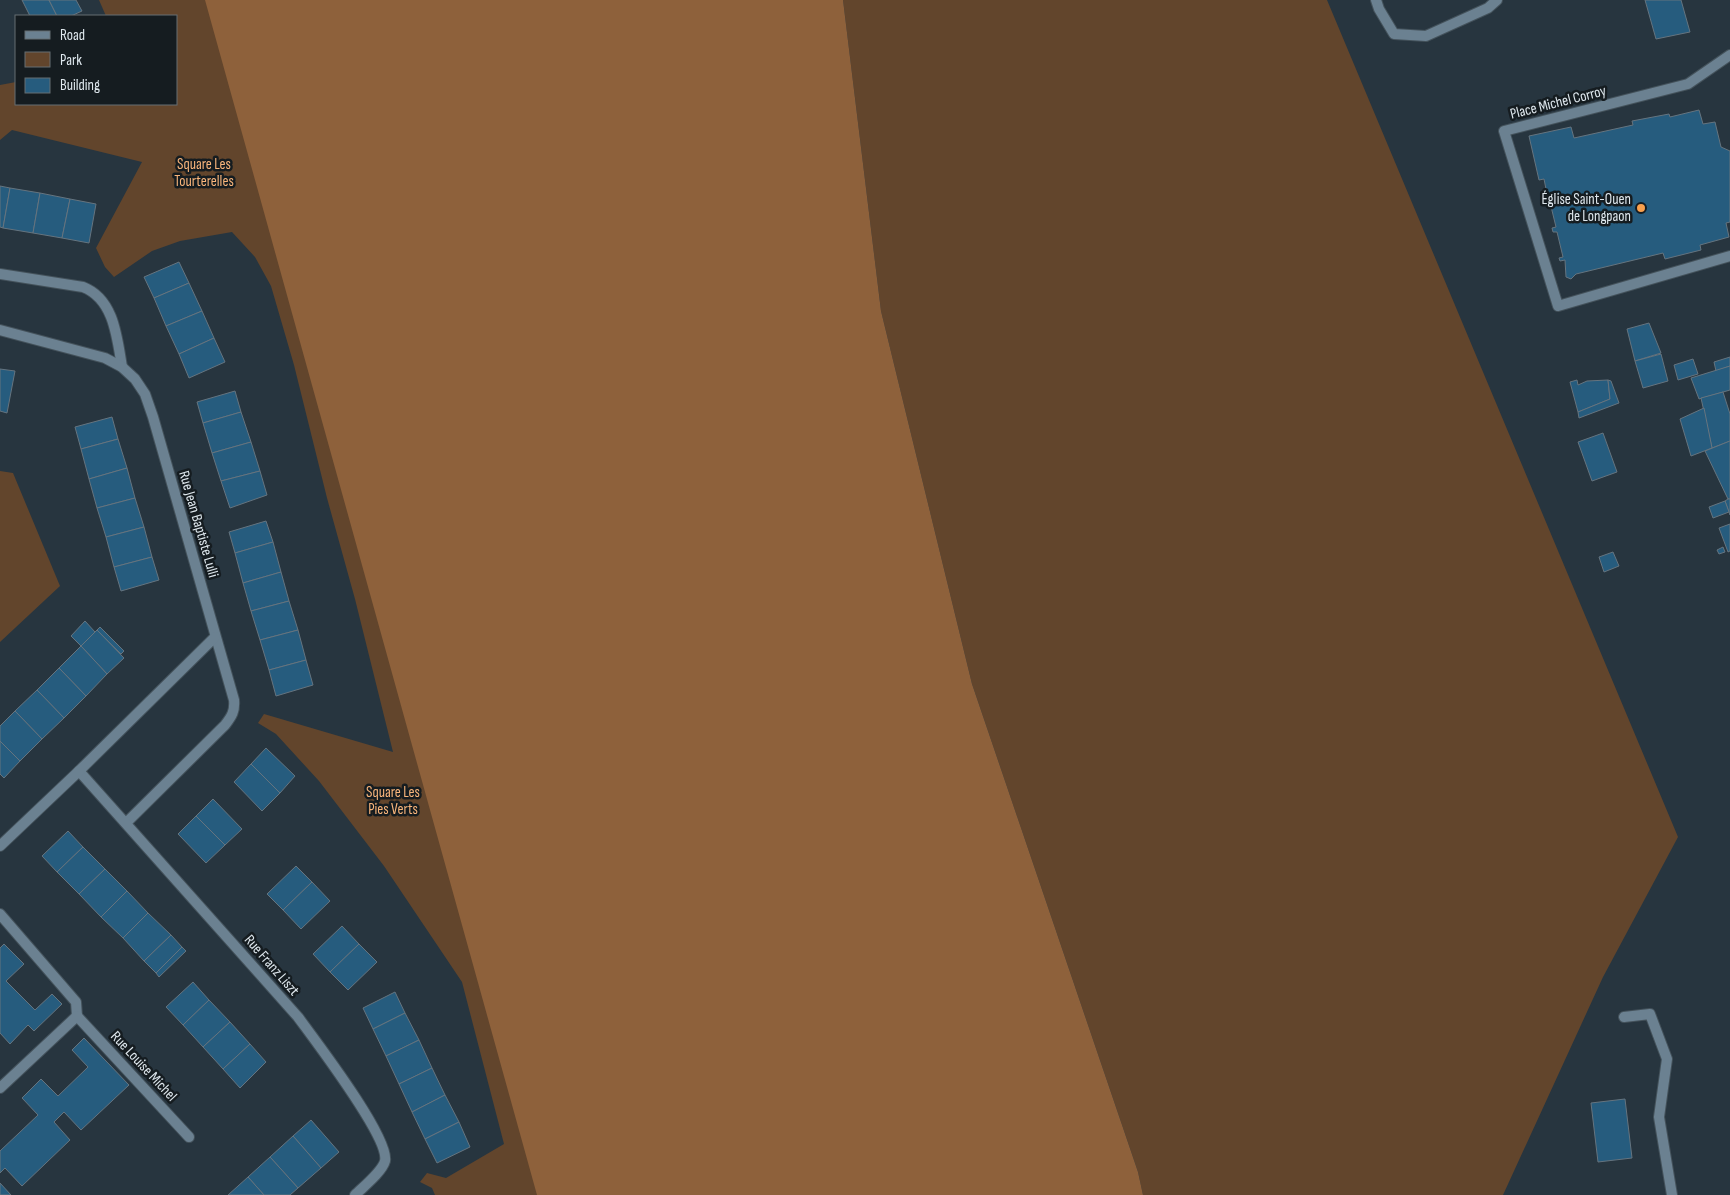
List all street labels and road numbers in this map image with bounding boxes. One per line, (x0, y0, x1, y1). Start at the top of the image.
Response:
street label: Place Michel Corroy (1508, 81, 1608, 124)
street label: Rue Jean Baptiste Lulli (174, 469, 223, 580)
street label: Rue Franz Liszt (240, 931, 304, 1000)
street label: Rue Louise Michel (106, 1027, 181, 1105)

